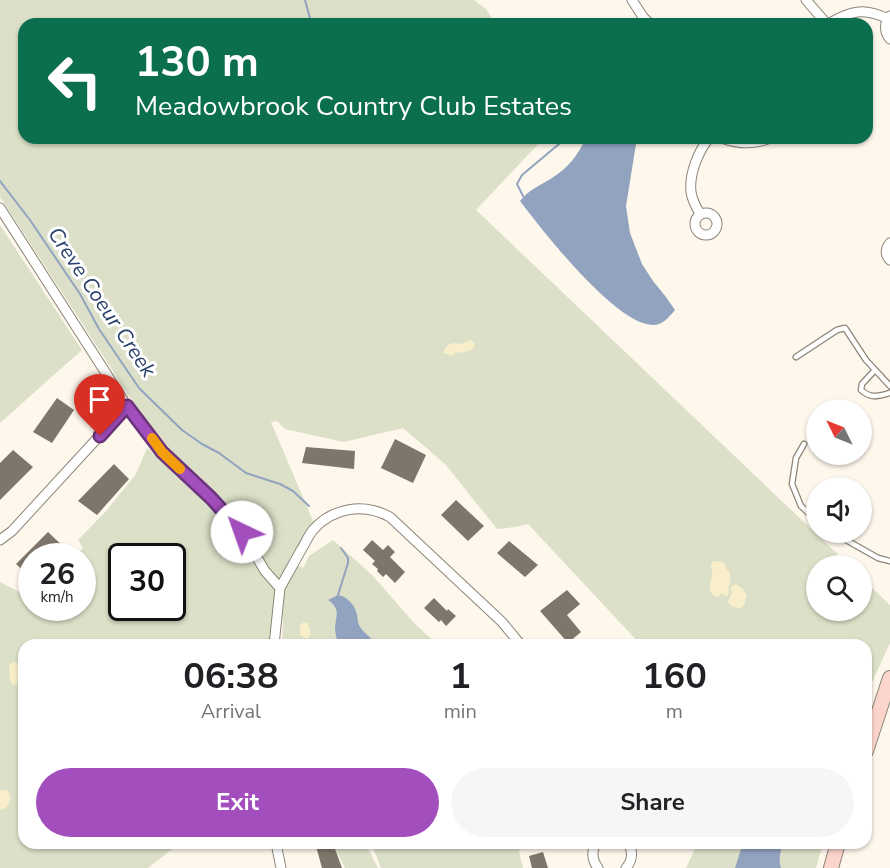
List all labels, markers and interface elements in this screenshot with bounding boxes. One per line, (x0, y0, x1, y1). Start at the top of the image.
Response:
text: 130 m (135, 34, 259, 91)
icon: left (36, 42, 114, 120)
text: Meadowbrook Country Club Estates (135, 88, 572, 125)
water label: Creve Coeur Creek (41, 222, 163, 383)
pin (74, 374, 125, 436)
icon: arrive (83, 383, 116, 416)
north arrow (806, 399, 872, 465)
map controls (806, 399, 872, 621)
button: sound (806, 477, 872, 543)
position arrow (210, 500, 274, 564)
speed limit sign: 30 (108, 543, 186, 621)
text: 26 (39, 554, 75, 595)
button: search (806, 555, 872, 621)
text: km/h (40, 587, 74, 607)
text: 06:38 (183, 652, 279, 701)
text: 1 (449, 652, 471, 701)
text: 160 (642, 652, 707, 701)
text: Arrival (201, 698, 261, 725)
text: min (444, 698, 477, 725)
text: m (666, 698, 683, 725)
button: Exit (36, 768, 439, 837)
button: Share (451, 768, 854, 837)

